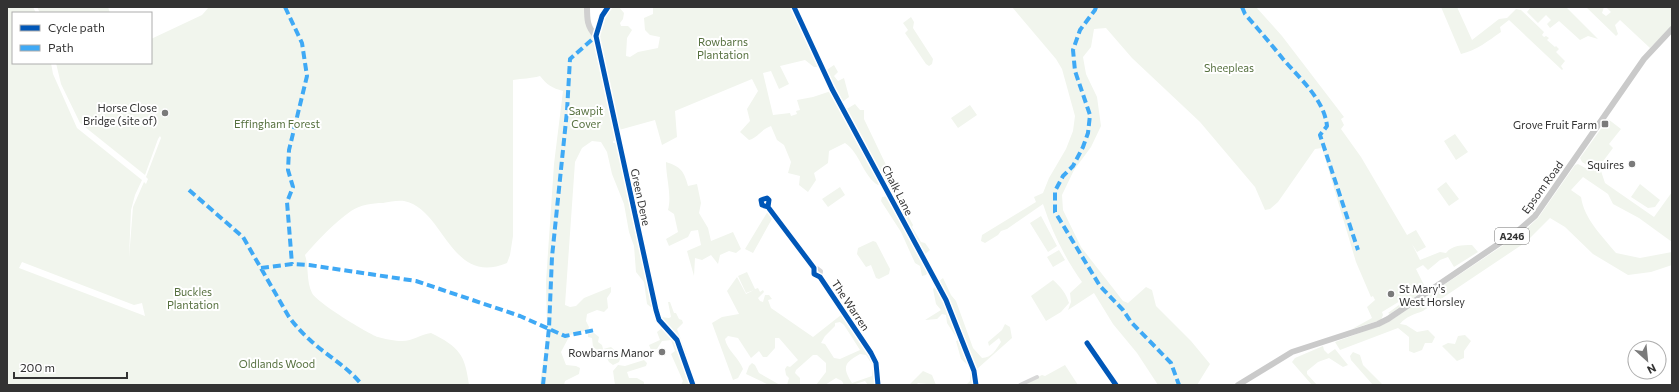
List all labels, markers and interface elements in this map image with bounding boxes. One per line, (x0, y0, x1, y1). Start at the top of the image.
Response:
legend (12, 12, 152, 64)
text: Cycle path (48, 20, 105, 34)
park label: Rowbarns Plantation (697, 35, 749, 61)
text: Path (48, 40, 74, 54)
park label: Sheepleas (1204, 61, 1254, 74)
place label: Horse Close Bridge (site of) (83, 101, 157, 127)
park label: Sawpit Cover (569, 104, 604, 130)
marker: Horse Close Bridge (site of) (160, 108, 170, 118)
park label: Effingham Forest (234, 117, 320, 130)
place label: Grove Fruit Farm (1513, 118, 1597, 131)
marker: Grove Fruit Farm (1600, 119, 1610, 129)
street label: Epsom Road (1519, 158, 1565, 216)
place label: Squires (1587, 158, 1624, 171)
marker: Squires (1627, 159, 1637, 169)
street label: Chalk Lane (880, 163, 916, 217)
street label: Green Dene (629, 167, 653, 227)
road number: A246 (1495, 228, 1529, 244)
street label: The Warren (829, 277, 873, 333)
place label: St Mary's West Horsley (1399, 282, 1465, 308)
park label: Buckles Plantation (167, 285, 219, 311)
marker: St Mary's West Horsley (1386, 289, 1396, 299)
north arrow (1627, 340, 1667, 380)
place label: Rowbarns Manor (568, 346, 655, 359)
marker: Rowbarns Manor (657, 347, 667, 357)
scale bar (14, 354, 127, 380)
park label: Oldlands Wood (239, 357, 315, 370)
text: 200 m (20, 360, 55, 374)
text: N (1645, 362, 1658, 377)

